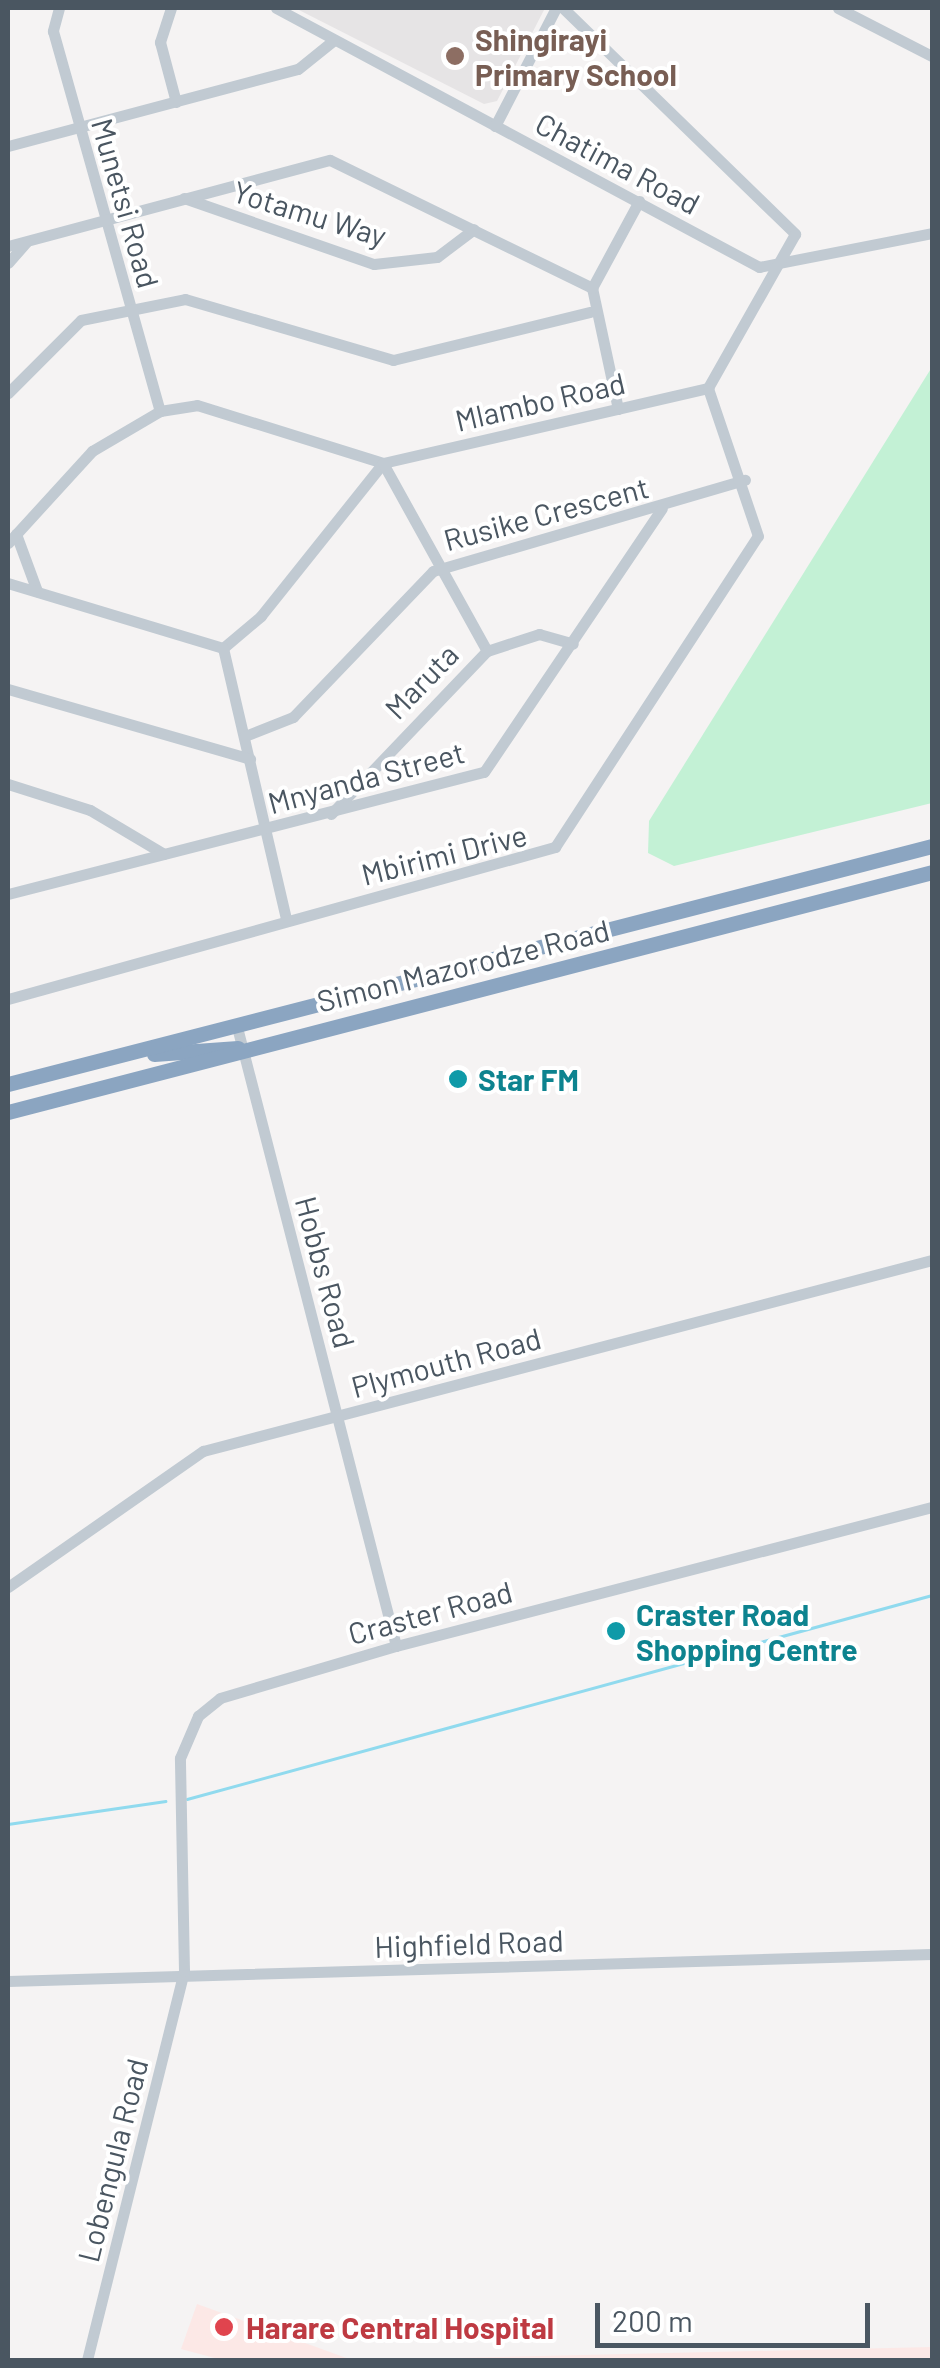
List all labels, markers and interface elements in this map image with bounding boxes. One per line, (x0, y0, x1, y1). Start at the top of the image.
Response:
place label: Shingirayi Primary School (475, 21, 677, 92)
marker: Shingirayi Primary School (444, 45, 466, 67)
street label: Chatima Road (530, 105, 706, 221)
street label: Munetsi Road (85, 114, 167, 292)
street label: Yotamu Way (229, 173, 391, 253)
street label: Mlambo Road (452, 364, 628, 438)
street label: Rusike Crescent (440, 468, 652, 558)
street label: Maruta (377, 636, 465, 726)
street label: Mnyanda Street (264, 734, 468, 820)
street label: Mbirimi Drive (357, 816, 531, 892)
street label: Simon Mazorodze Road (313, 911, 613, 1019)
place label: Star FM (478, 1061, 579, 1097)
marker: Star FM (447, 1068, 469, 1090)
street label: Hobbs Road (288, 1192, 364, 1352)
street label: Plymouth Road (347, 1319, 545, 1405)
street label: Craster Road (344, 1573, 516, 1651)
place label: Craster Road Shopping Centre (636, 1596, 858, 1666)
marker: Craster Road Shopping Centre (605, 1620, 627, 1642)
street label: Highfield Road (374, 1922, 564, 1964)
street label: Lobengula Road (69, 2055, 155, 2265)
scale bar (600, 2283, 875, 2345)
text: 200 m (612, 2302, 693, 2338)
place label: Harare Central Hospital (246, 2309, 554, 2345)
marker: Harare Central Hospital (211, 2314, 237, 2340)

